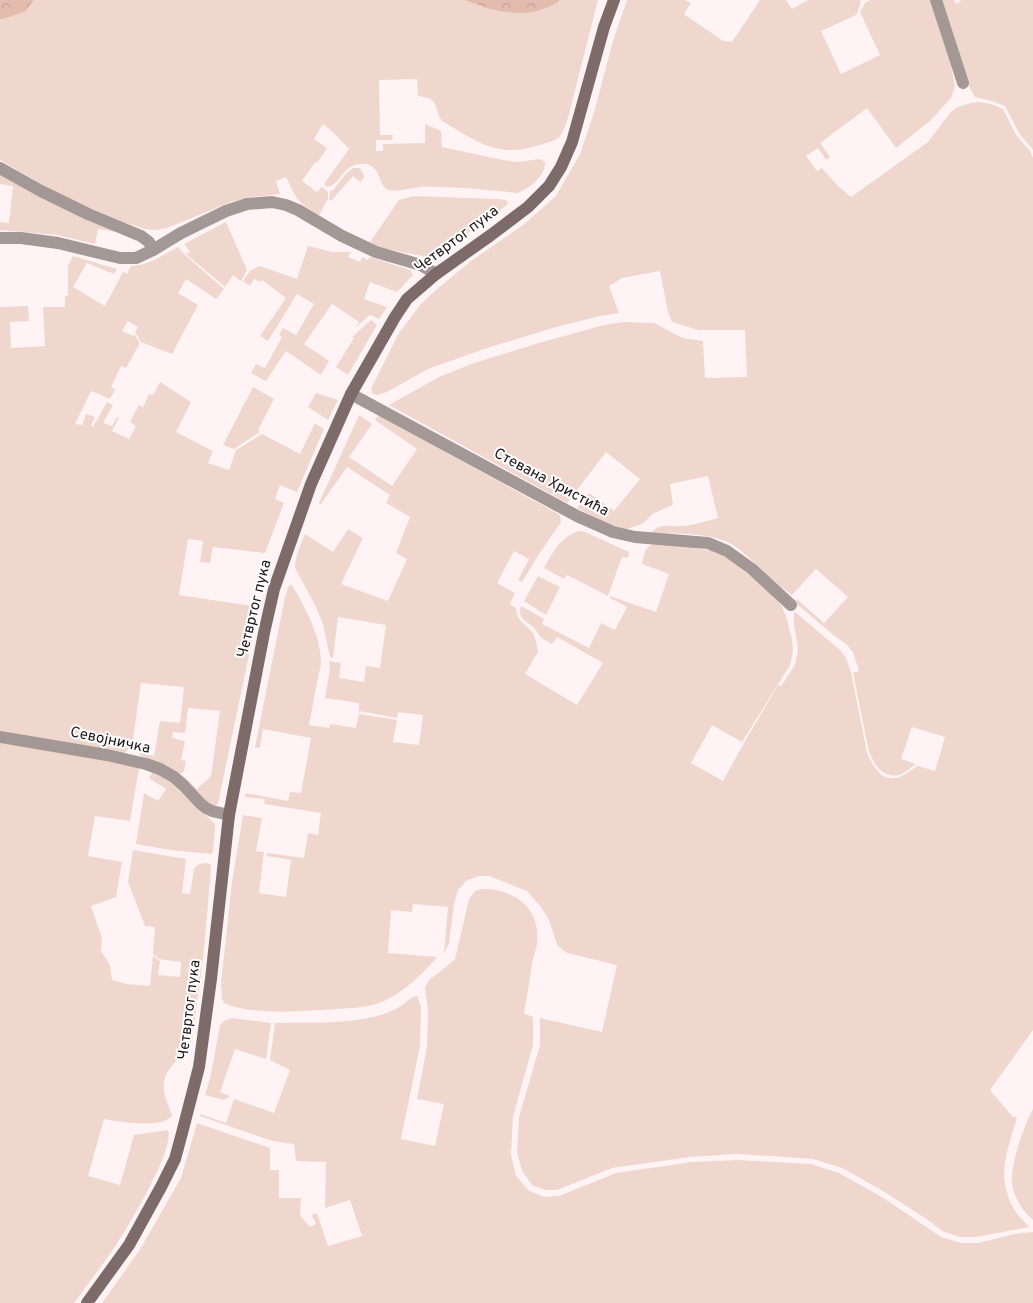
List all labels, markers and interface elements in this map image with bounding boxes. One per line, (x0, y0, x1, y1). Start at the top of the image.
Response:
street label: Четвртог пука (411, 202, 503, 278)
street label: Стевана Христића (490, 445, 612, 521)
street label: Четвртог пука (234, 558, 276, 660)
street label: Севојничка (68, 723, 152, 759)
street label: Четвртог пука (174, 959, 206, 1061)

